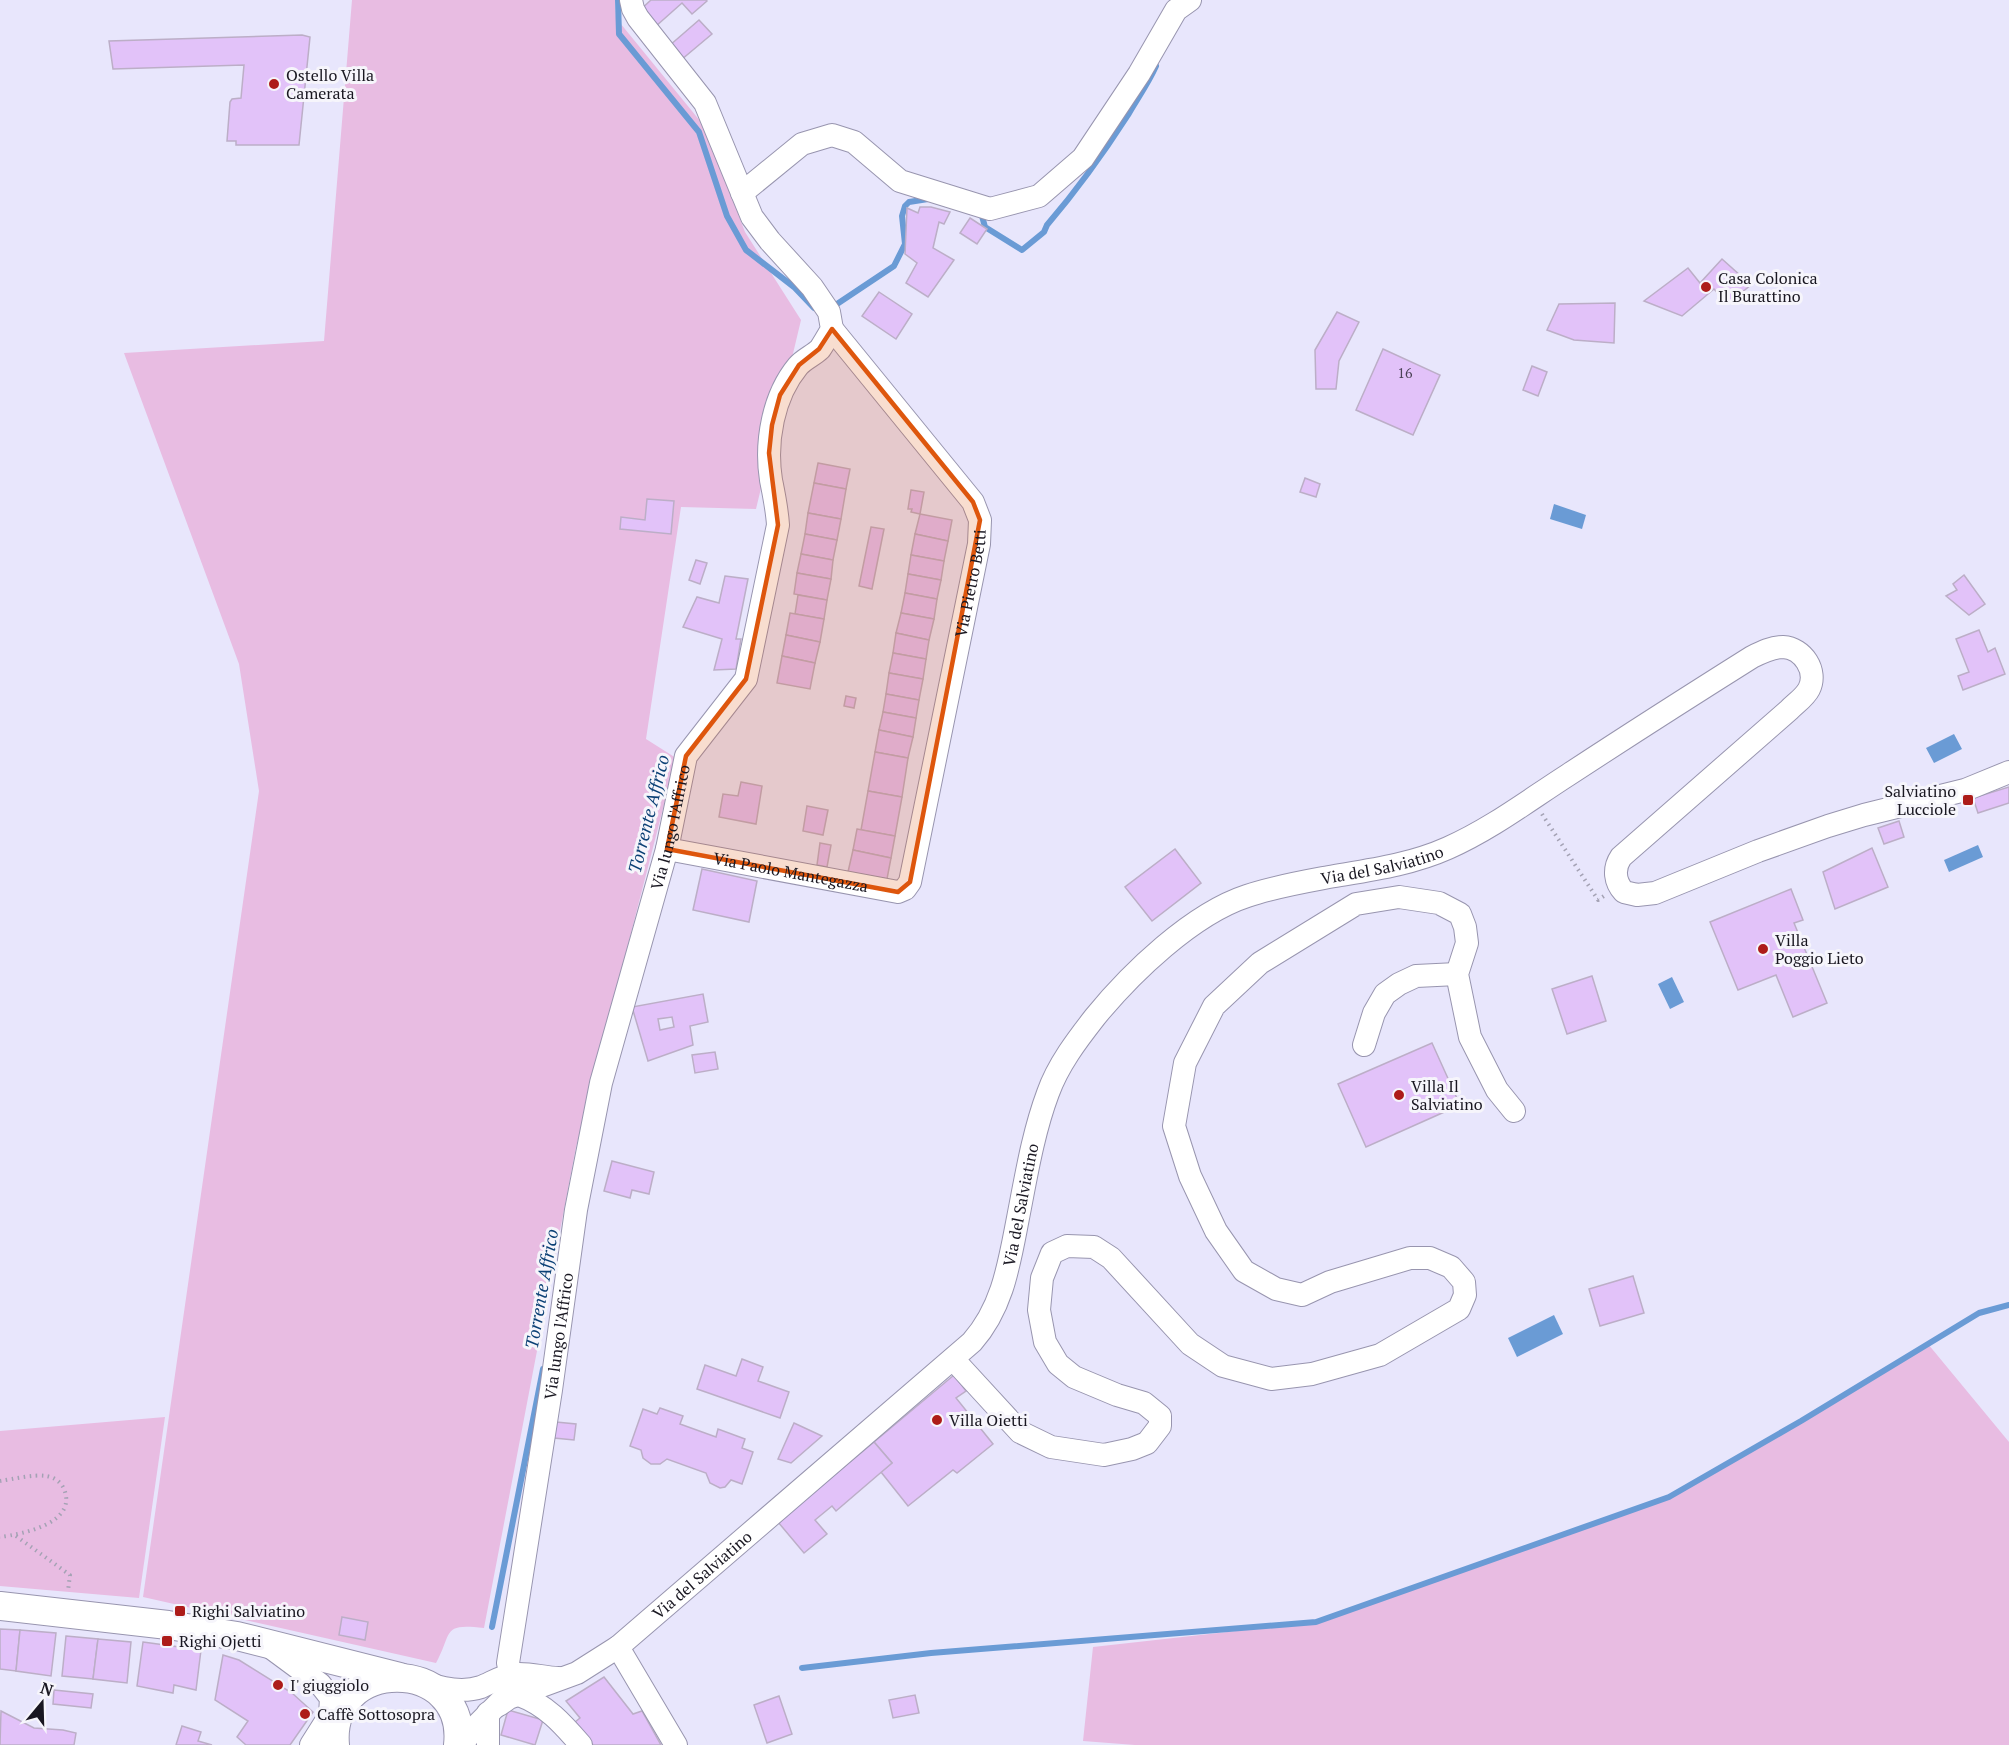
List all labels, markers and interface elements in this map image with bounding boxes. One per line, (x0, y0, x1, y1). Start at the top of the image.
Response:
place label: Ostello Villa Camerata (286, 64, 374, 104)
marker: Ostello Villa Camerata (267, 77, 281, 91)
place label: Casa Colonica Il Burattino (1718, 267, 1818, 307)
marker: Casa Colonica Il Burattino (1699, 280, 1713, 294)
house number: 16 (1398, 363, 1413, 382)
street label: Via Pietro Betti (949, 529, 991, 639)
water label: Torrente Affrico (622, 752, 674, 876)
street label: Via lungo l'Affrico (645, 763, 695, 892)
place label: Salviatino Lucciole (1884, 780, 1956, 820)
marker: Salviatino Lucciole (1961, 793, 1975, 807)
street label: Via del Salviatino (1319, 840, 1447, 889)
street label: Via Paolo Mantegazza (712, 847, 870, 897)
place label: Villa Poggio Lieto (1775, 929, 1864, 969)
marker: Villa Poggio Lieto (1756, 942, 1770, 956)
place label: Villa Il Salviatino (1411, 1075, 1483, 1115)
marker: Villa Il Salviatino (1392, 1088, 1406, 1102)
street label: Via del Salviatino (997, 1141, 1044, 1269)
water label: Torrente Affrico (519, 1227, 563, 1351)
street label: Via lungo l'Affrico (539, 1271, 578, 1401)
place label: Villa Oietti (949, 1409, 1028, 1431)
marker: Villa Oietti (930, 1413, 944, 1427)
street label: Via del Salviatino (647, 1525, 757, 1624)
place label: Righi Salviatino (192, 1600, 305, 1622)
marker: Righi Salviatino (173, 1604, 187, 1618)
place label: Righi Ojetti (179, 1630, 262, 1652)
marker: Righi Ojetti (160, 1634, 174, 1648)
north arrow (12, 1673, 72, 1733)
place label: I' giuggiolo (290, 1674, 369, 1696)
text: N (38, 1676, 56, 1701)
marker: I' giuggiolo (271, 1678, 285, 1692)
place label: Caffè Sottosopra (317, 1703, 435, 1725)
marker: Caffè Sottosopra (298, 1707, 312, 1721)

